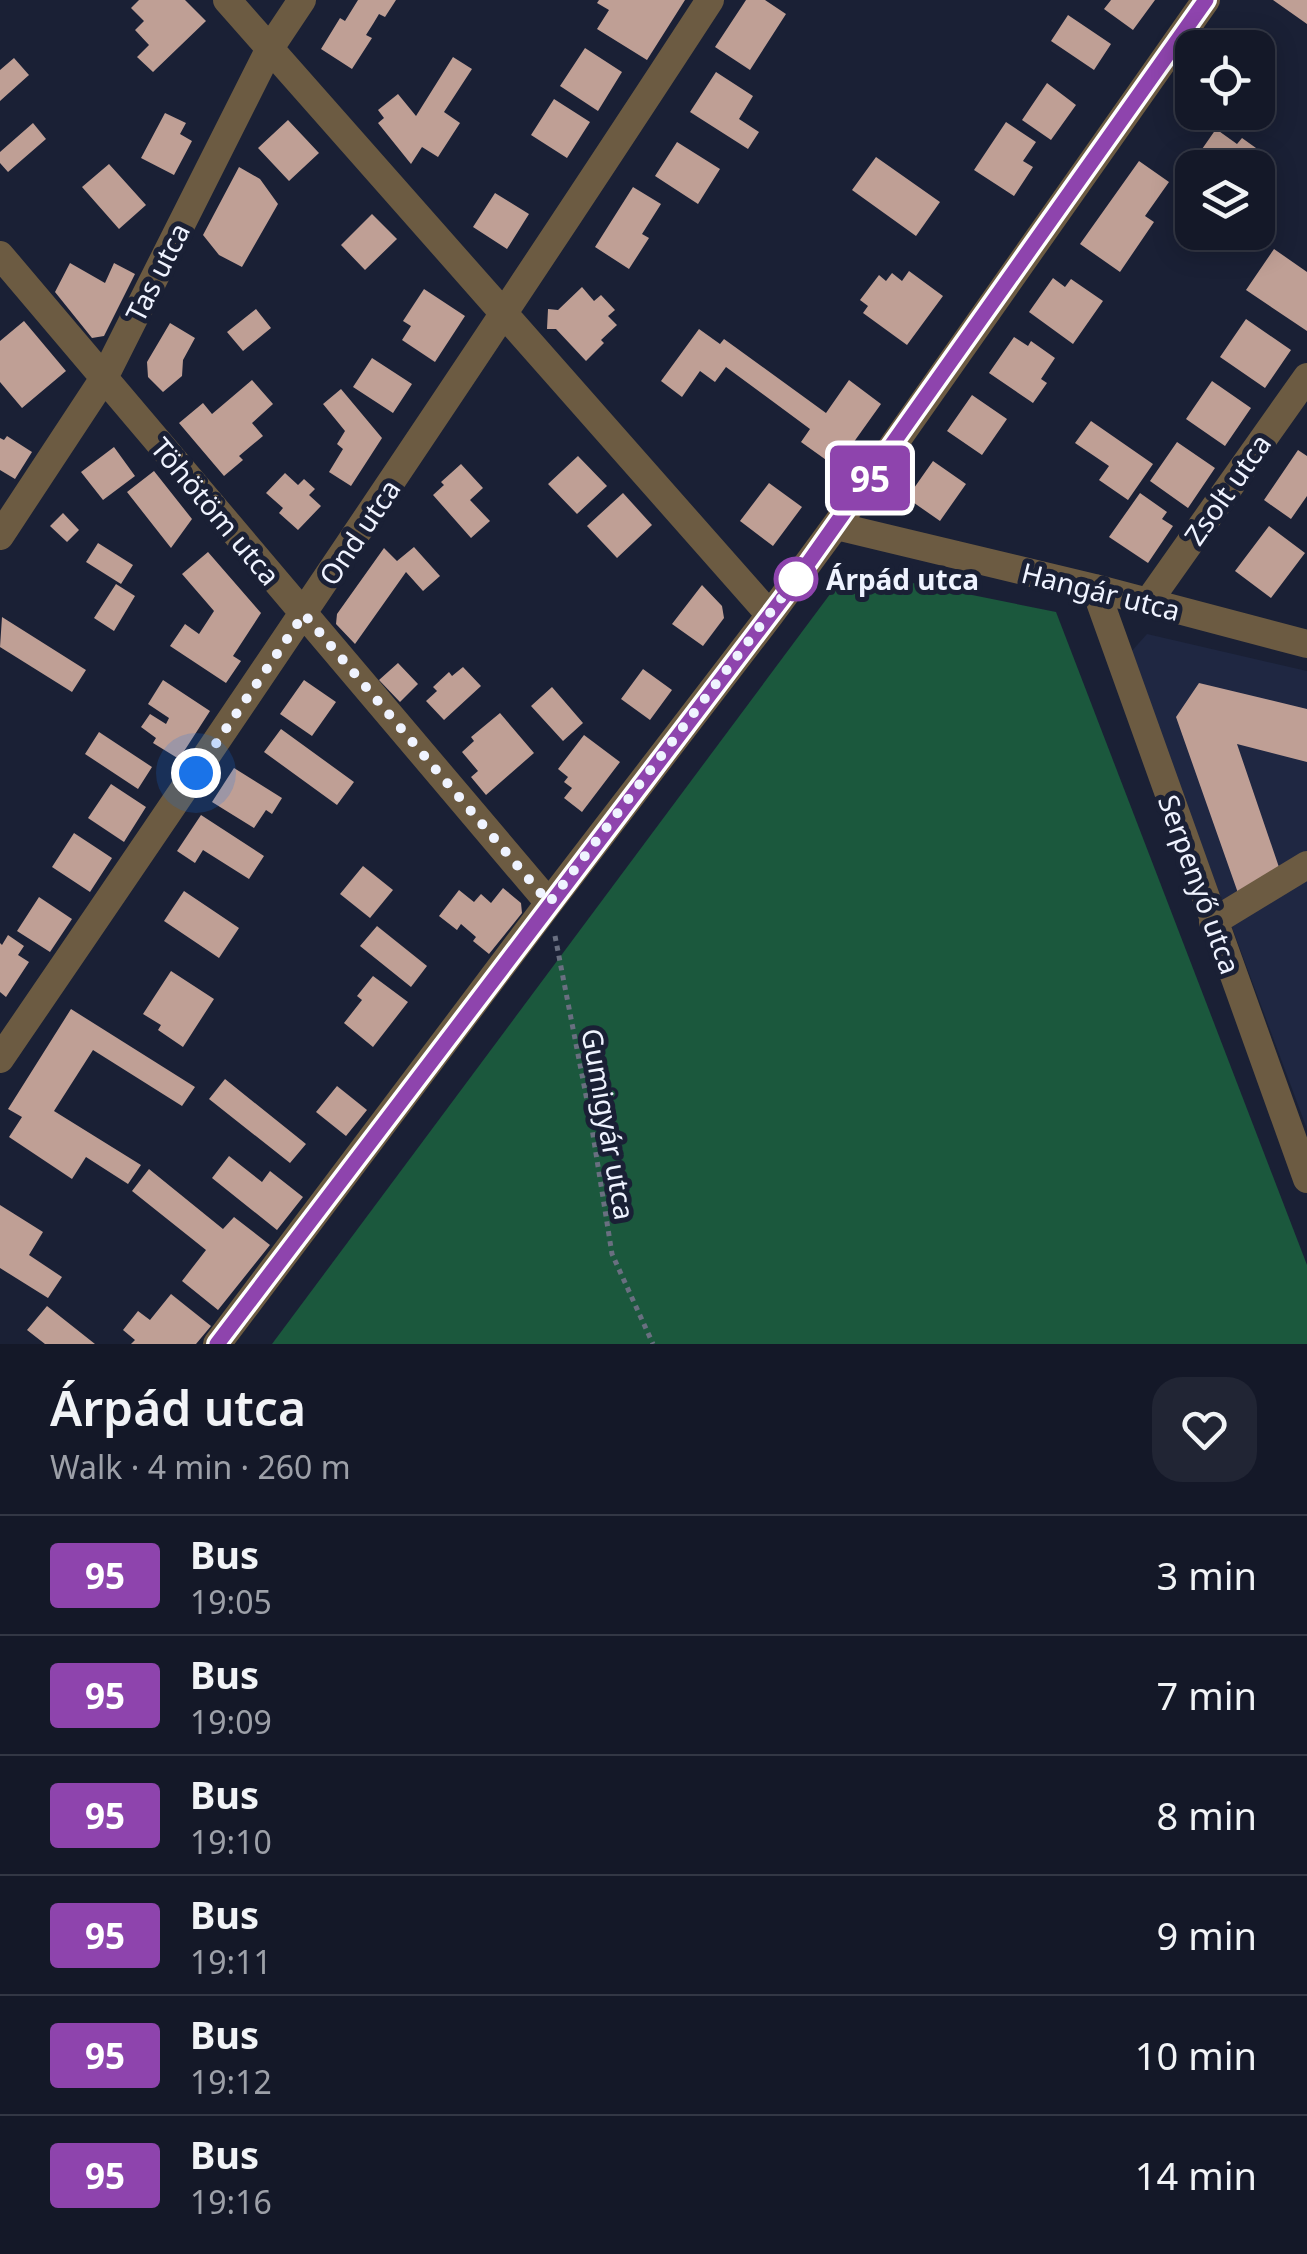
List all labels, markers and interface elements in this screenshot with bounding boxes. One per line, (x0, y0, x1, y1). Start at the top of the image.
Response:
map controls (1175, 30, 1275, 250)
button: locate (1175, 30, 1275, 130)
button: layers (1175, 150, 1275, 250)
street label: Tas utca (116, 216, 198, 328)
street label: Zsolt utca (1175, 426, 1279, 552)
street label: Töhötöm utca (143, 429, 289, 593)
line badge: 95 (825, 446, 915, 510)
text: 95 (850, 455, 890, 502)
street label: Ond utca (310, 472, 408, 592)
street label: Hangár utca (1018, 553, 1184, 629)
marker: Árpád utca (775, 558, 817, 600)
place label: Árpád utca (826, 560, 979, 598)
your location (171, 748, 221, 798)
street label: Serpenyő utca (1150, 789, 1250, 979)
street label: Gumigyár utca (573, 1025, 645, 1223)
text: Árpád utca (50, 1375, 306, 1440)
button: heart (1152, 1377, 1257, 1482)
text: Walk · 4 min · 260 m (50, 1445, 351, 1488)
text: Bus (190, 1528, 259, 1580)
text: 3 min (1157, 1549, 1257, 1601)
text: 95 (85, 1552, 125, 1599)
text: 19:05 (190, 1580, 272, 1623)
text: Bus (190, 1648, 259, 1700)
text: 7 min (1157, 1669, 1257, 1721)
text: 95 (85, 1672, 125, 1719)
text: 19:09 (190, 1700, 272, 1743)
text: Bus (190, 1768, 259, 1820)
text: 8 min (1157, 1789, 1257, 1841)
text: 95 (85, 1792, 125, 1839)
text: 19:10 (190, 1820, 272, 1863)
text: Bus (190, 1888, 259, 1940)
text: 9 min (1157, 1909, 1257, 1961)
text: 95 (85, 1912, 125, 1959)
text: 19:11 (190, 1940, 272, 1983)
text: Bus (190, 2008, 259, 2060)
text: 10 min (1135, 2029, 1257, 2081)
text: 95 (85, 2032, 125, 2079)
text: 19:12 (190, 2060, 272, 2103)
text: Bus (190, 2128, 259, 2180)
text: 14 min (1135, 2149, 1257, 2201)
text: 95 (85, 2152, 125, 2199)
text: 19:16 (190, 2180, 272, 2223)

